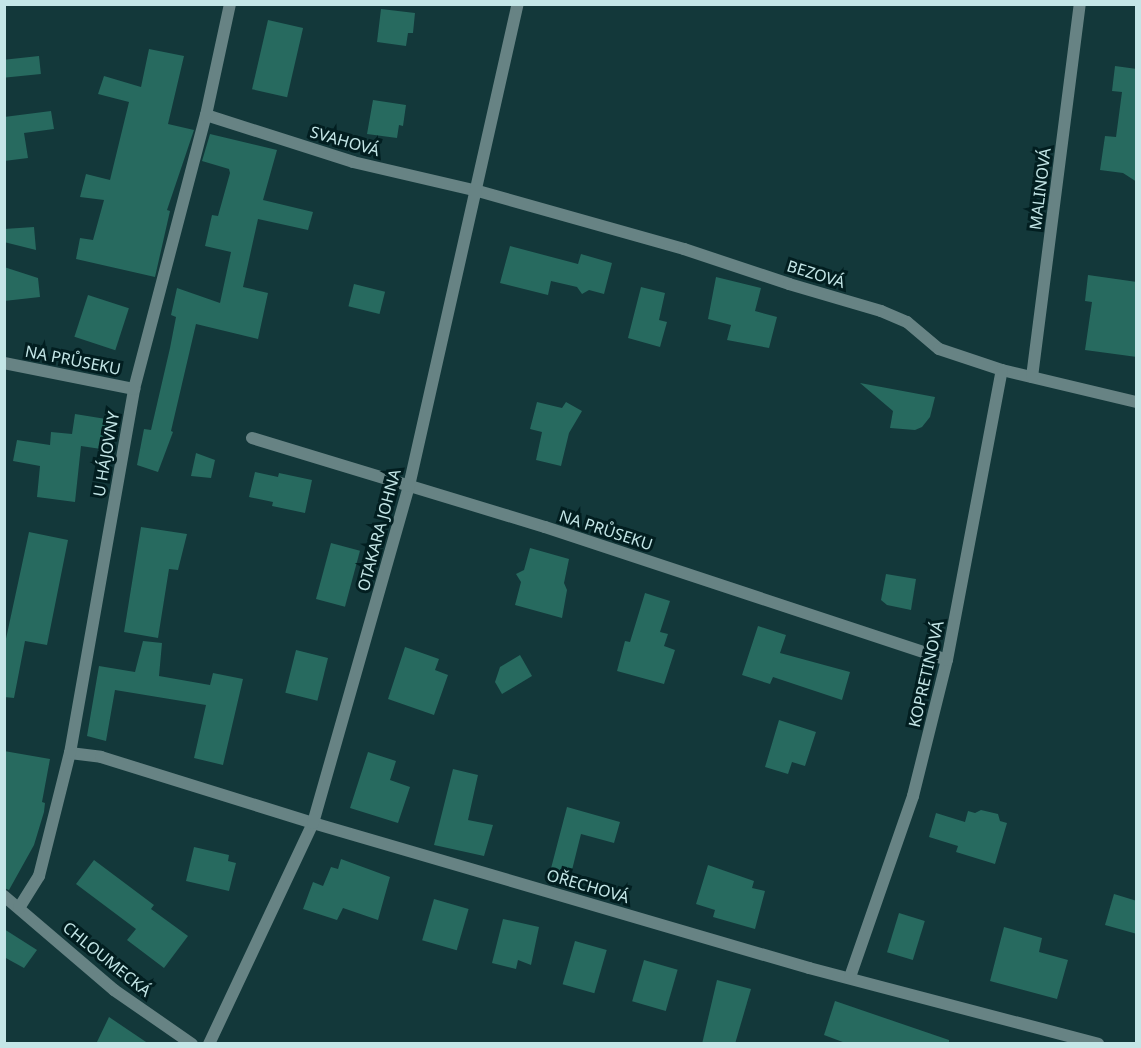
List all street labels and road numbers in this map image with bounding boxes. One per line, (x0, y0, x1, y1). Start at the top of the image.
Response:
street label: SVAHOVÁ (308, 122, 382, 160)
street label: MALINOVÁ (1025, 147, 1055, 231)
street label: BEZOVÁ (785, 256, 847, 292)
street label: NA PRŮSEKU (23, 341, 123, 379)
street label: U HÁJOVNY (89, 410, 123, 498)
street label: OTAKARA JOHNA (353, 467, 405, 593)
street label: NA PRŮSEKU (557, 506, 655, 554)
street label: KOPRETINOVÁ (904, 619, 948, 729)
street label: OŘECHOVÁ (545, 865, 631, 907)
street label: CHLOUMECKÁ (59, 918, 155, 1000)

